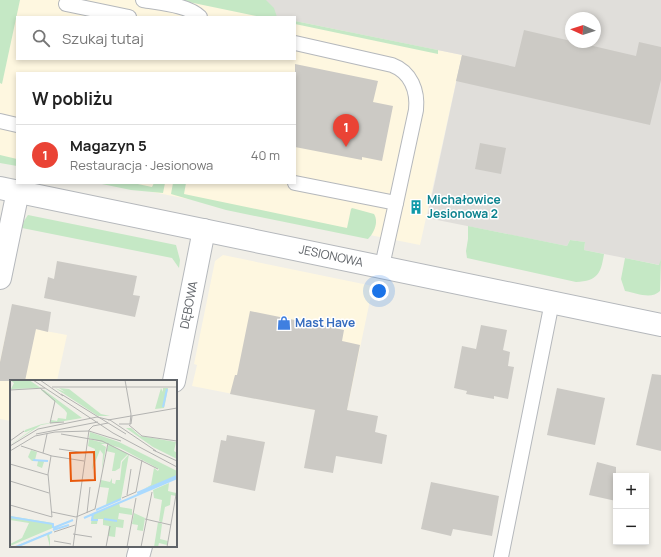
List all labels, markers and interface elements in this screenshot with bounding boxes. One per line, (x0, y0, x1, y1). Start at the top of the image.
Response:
north arrow (565, 12, 601, 48)
search box (16, 16, 296, 60)
icon: search (30, 27, 52, 49)
text: Szukaj tutaj (62, 28, 144, 49)
text: W pobliżu (32, 87, 113, 110)
pin: 1 (333, 114, 359, 147)
text: Magazyn 5 (70, 135, 147, 156)
text: 1 (42, 146, 48, 164)
text: 40 m (251, 146, 280, 164)
text: Restauracja · Jesionowa (70, 156, 213, 174)
place label: Michałowice Jesionowa 2 (427, 191, 501, 222)
building icon: Michałowice Jesionowa 2 (408, 199, 424, 215)
street label: JESIONOWA (297, 240, 365, 271)
street label: DĘBOWA (176, 279, 202, 330)
your location (369, 281, 389, 301)
place label: Mast Have (295, 314, 355, 331)
shop icon: Mast Have (276, 315, 292, 331)
inset map (10, 380, 177, 547)
map controls (613, 473, 649, 545)
button: + (613, 473, 649, 509)
button: − (613, 509, 649, 545)

